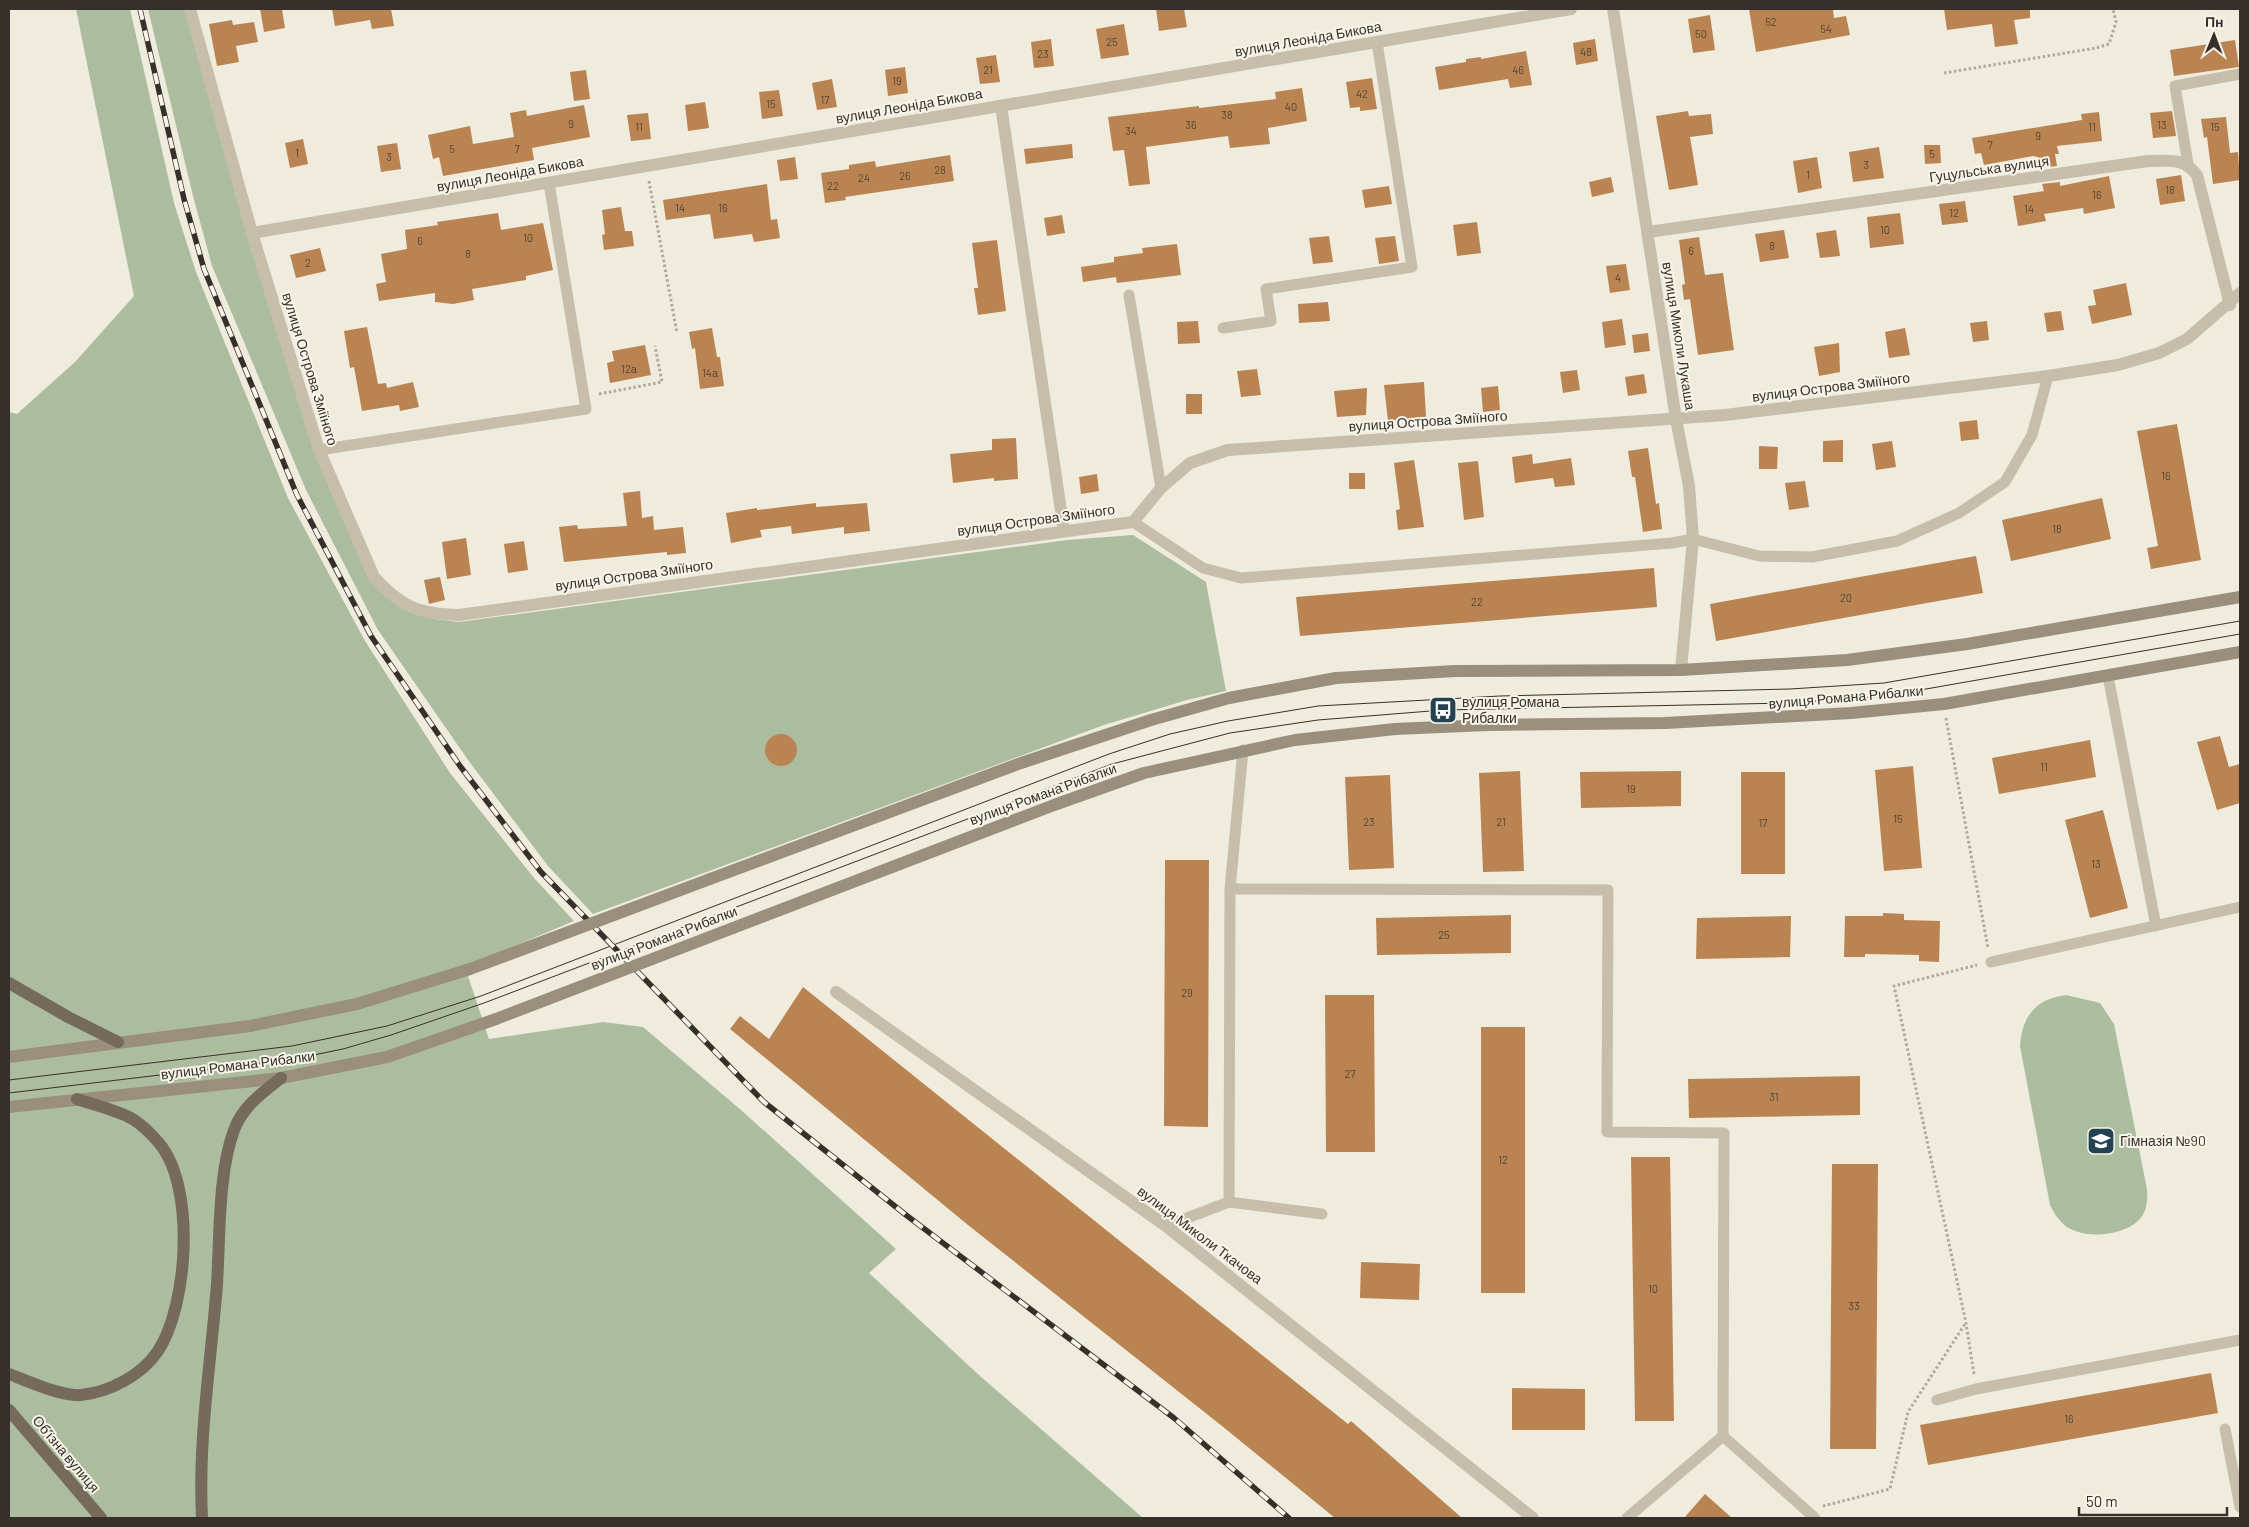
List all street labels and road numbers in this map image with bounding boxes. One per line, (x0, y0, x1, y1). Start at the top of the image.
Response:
street label: вулиця Леоніда Бикова (1233, 17, 1383, 60)
street label: вулиця Леоніда Бикова (834, 84, 984, 127)
street label: вулиця Леоніда Бикова (435, 152, 585, 195)
street label: Гуцульська вулиця (1928, 152, 2050, 185)
street label: вулиця Миколи Лукаша (1659, 261, 1700, 411)
street label: вулиця Острова Зміїного (279, 290, 342, 448)
street label: вулиця Острова Зміїного (1751, 368, 1911, 405)
street label: вулиця Острова Зміїного (1348, 406, 1508, 435)
street label: вулиця Острова Зміїного (956, 500, 1116, 539)
street label: вулиця Острова Зміїного (554, 555, 714, 594)
street label: вулиця Романа Рибалки (1768, 681, 1924, 712)
street label: вулиця Романа Рибалки (967, 759, 1119, 828)
street label: вулиця Романа Рибалки (588, 902, 739, 973)
street label: вулиця Романа Рибалки (160, 1047, 316, 1082)
street label: вулиця Миколи Ткачова (1134, 1182, 1266, 1287)
street label: Обʼїзна вулиця (29, 1412, 103, 1495)

